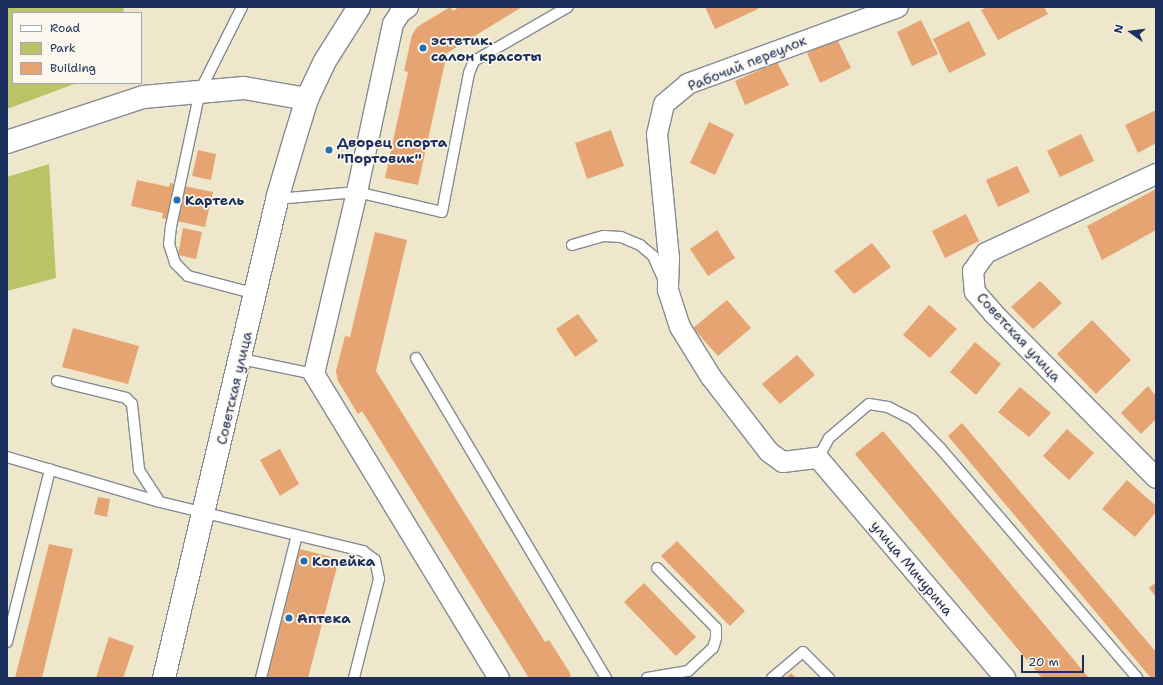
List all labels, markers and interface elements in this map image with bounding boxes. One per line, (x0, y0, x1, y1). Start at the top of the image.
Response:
legend (12, 12, 142, 84)
north arrow (1111, 12, 1151, 52)
text: Road (50, 20, 80, 36)
text: N (1111, 23, 1127, 35)
place label: эстетик. салон красоты (431, 32, 542, 64)
street label: Рабочий переулок (685, 32, 809, 94)
text: Park (50, 40, 76, 56)
marker: эстетик. салон красоты (418, 43, 428, 53)
text: Building (50, 60, 96, 76)
place label: Дворец спорта "Портовик" (337, 134, 447, 166)
marker: Дворец спорта "Портовик" (324, 145, 334, 155)
place label: Картель (185, 192, 244, 208)
marker: Картель (172, 195, 182, 205)
street label: Советская улица (973, 289, 1065, 385)
street label: Советская улица (213, 330, 255, 446)
street label: улица Мичурина (867, 517, 957, 619)
place label: Копейка (312, 553, 375, 569)
marker: Копейка (299, 556, 309, 566)
place label: Аптека (297, 610, 351, 626)
marker: Аптека (284, 613, 294, 623)
scale bar (1023, 647, 1086, 673)
text: 20 m (1028, 654, 1059, 670)

